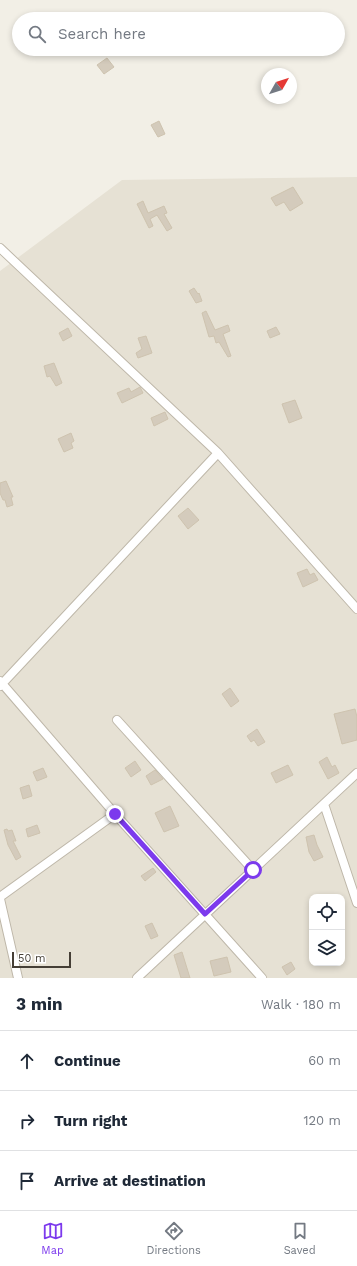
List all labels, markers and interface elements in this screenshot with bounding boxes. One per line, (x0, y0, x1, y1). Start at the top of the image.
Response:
search box (12, 12, 345, 56)
icon: search (26, 23, 48, 45)
text: Search here (58, 25, 146, 43)
north arrow (261, 68, 297, 104)
route end (106, 805, 124, 823)
route start (244, 861, 262, 879)
map controls (309, 894, 345, 966)
button: locate (309, 894, 345, 930)
button: layers (309, 930, 345, 966)
scale bar (12, 950, 71, 969)
text: 50 m (18, 952, 45, 965)
text: 3 min (16, 994, 62, 1014)
text: Walk · 180 m (261, 997, 341, 1012)
icon: ahead (16, 1050, 38, 1072)
text: Continue (54, 1052, 121, 1070)
text: 60 m (308, 1053, 341, 1068)
icon: right (16, 1110, 38, 1132)
text: Turn right (54, 1112, 127, 1130)
text: 120 m (303, 1113, 341, 1128)
icon: arrive (16, 1170, 38, 1192)
text: Arrive at destination (54, 1172, 206, 1190)
tab: Map (41, 1220, 64, 1257)
tab: Directions (147, 1220, 201, 1257)
tab: Saved (284, 1220, 316, 1257)

